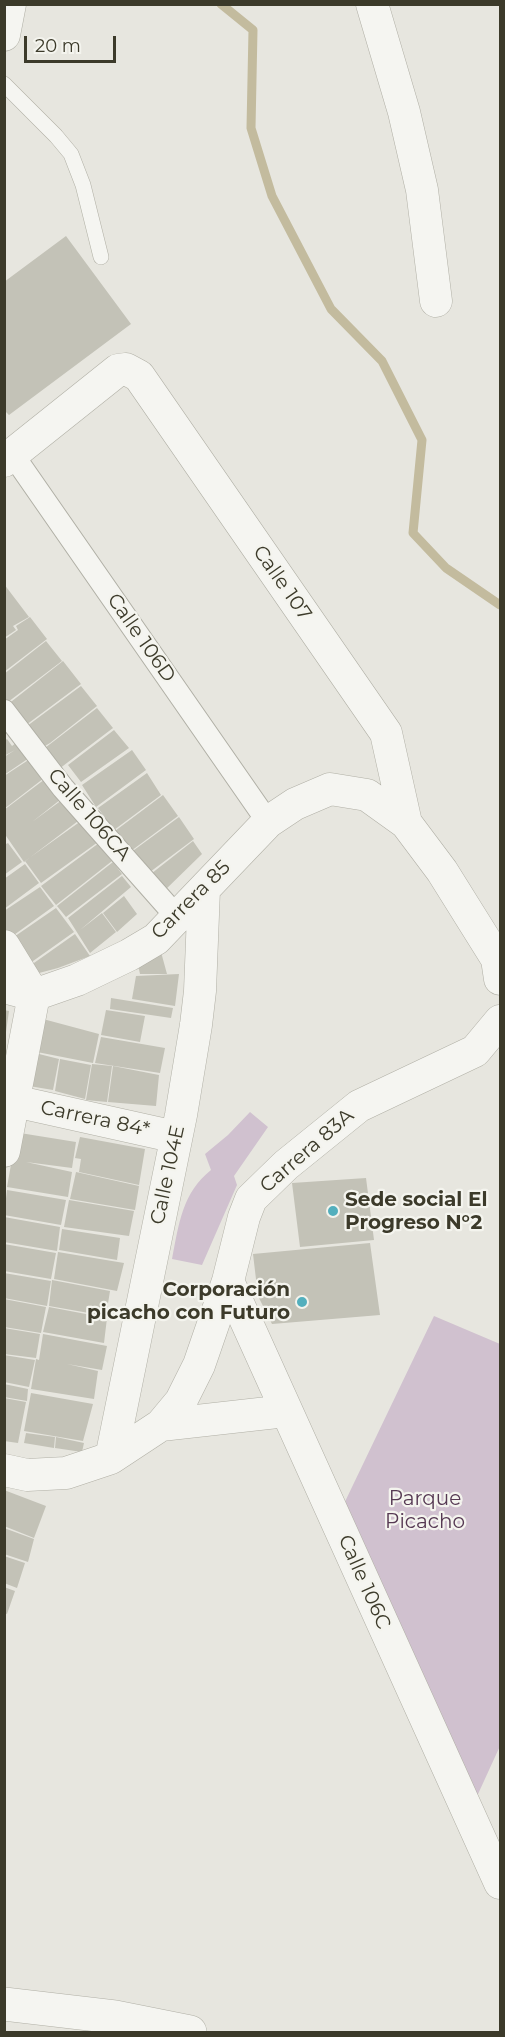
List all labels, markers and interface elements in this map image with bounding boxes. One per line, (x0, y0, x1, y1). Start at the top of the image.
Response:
scale bar (27, 24, 118, 62)
text: 20 m (35, 35, 81, 57)
street label: Calle 107 (248, 541, 316, 625)
street label: Calle 106D (102, 589, 180, 687)
street label: Calle 106CA (42, 764, 136, 866)
street label: Carrera 85 (147, 856, 235, 944)
street label: Carrera 84* (38, 1096, 152, 1142)
street label: Carrera 83A (255, 1104, 359, 1198)
street label: Calle 104E (146, 1123, 190, 1227)
place label: Sede social El Progreso N°2 (345, 1188, 487, 1235)
marker: Sede social El Progreso N°2 (326, 1204, 340, 1218)
place label: Corporación picacho con Futuro (87, 1278, 290, 1325)
marker: Corporación picacho con Futuro (295, 1295, 309, 1309)
park label: Parque Picacho (385, 1487, 465, 1534)
street label: Calle 106C (333, 1531, 395, 1633)

